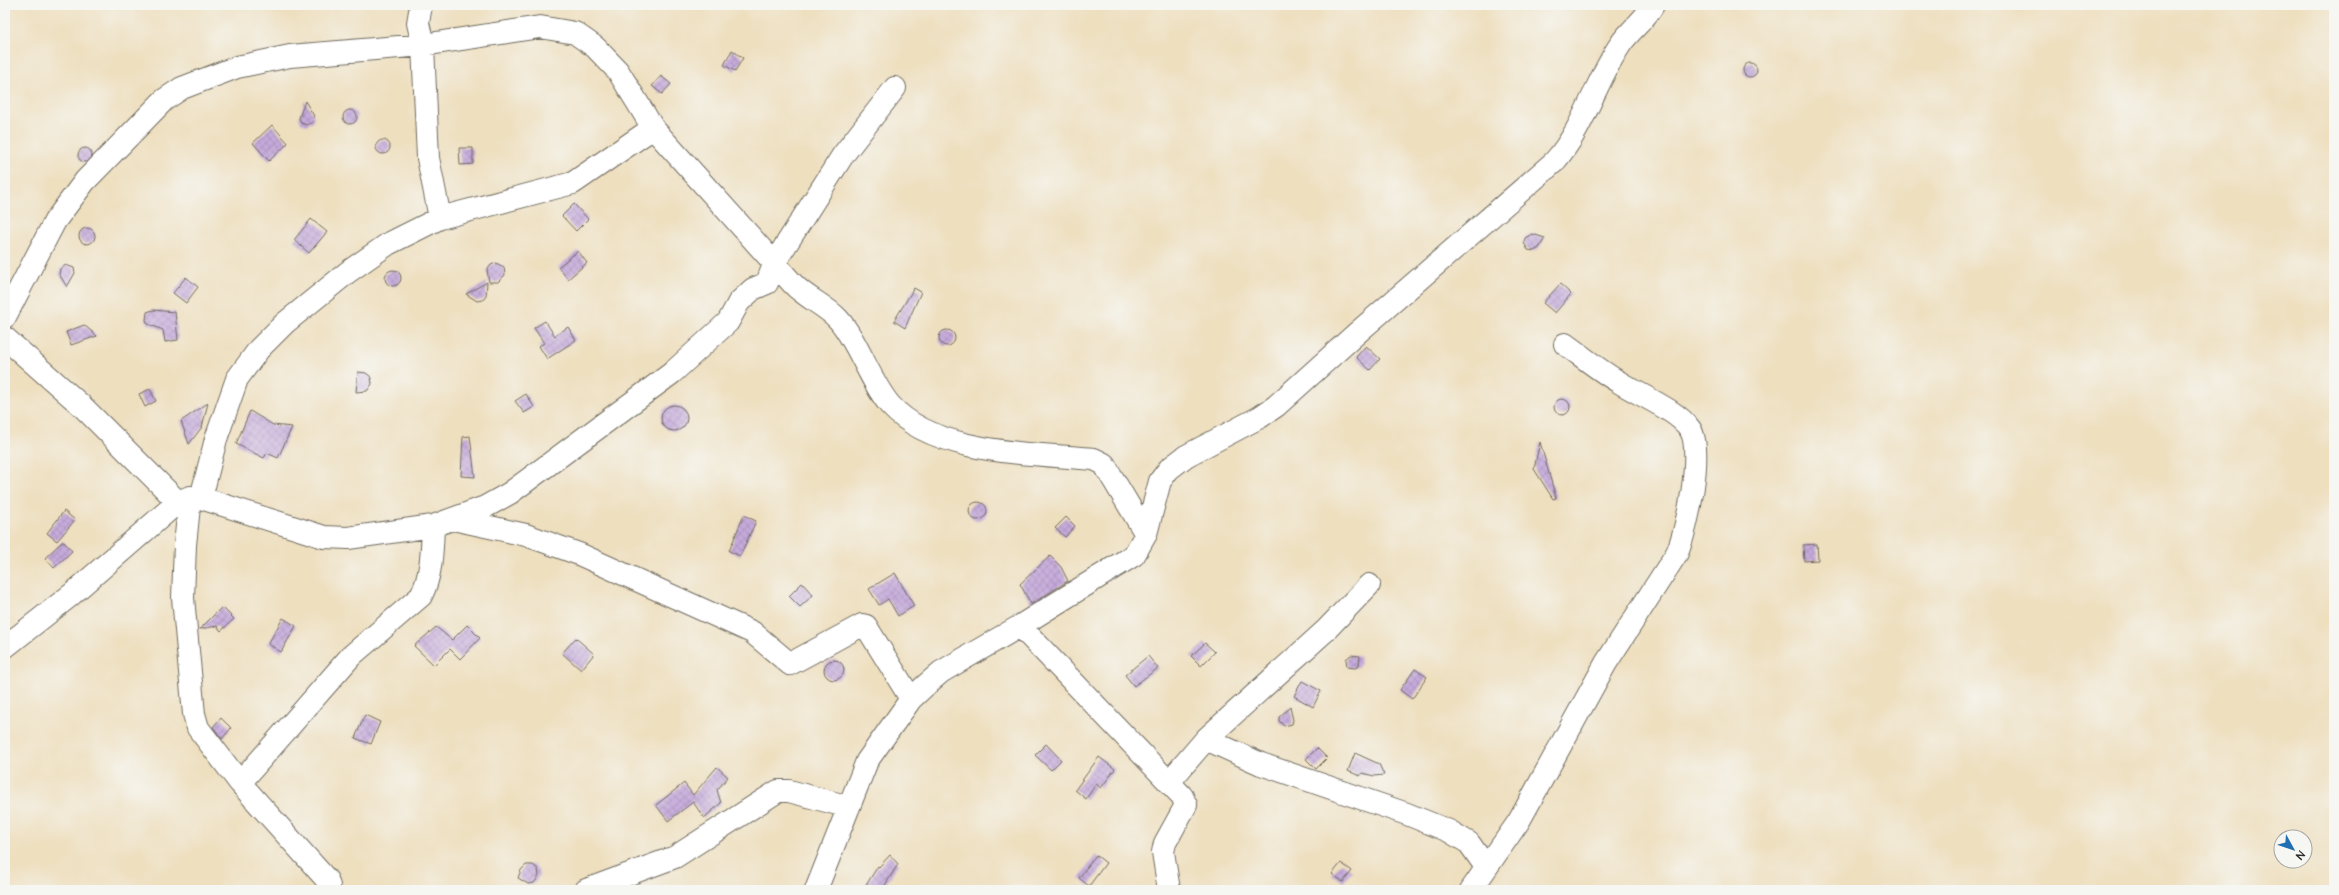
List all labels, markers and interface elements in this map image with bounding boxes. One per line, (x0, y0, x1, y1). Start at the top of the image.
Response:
north arrow (2273, 829, 2313, 869)
text: N (2292, 848, 2308, 863)

